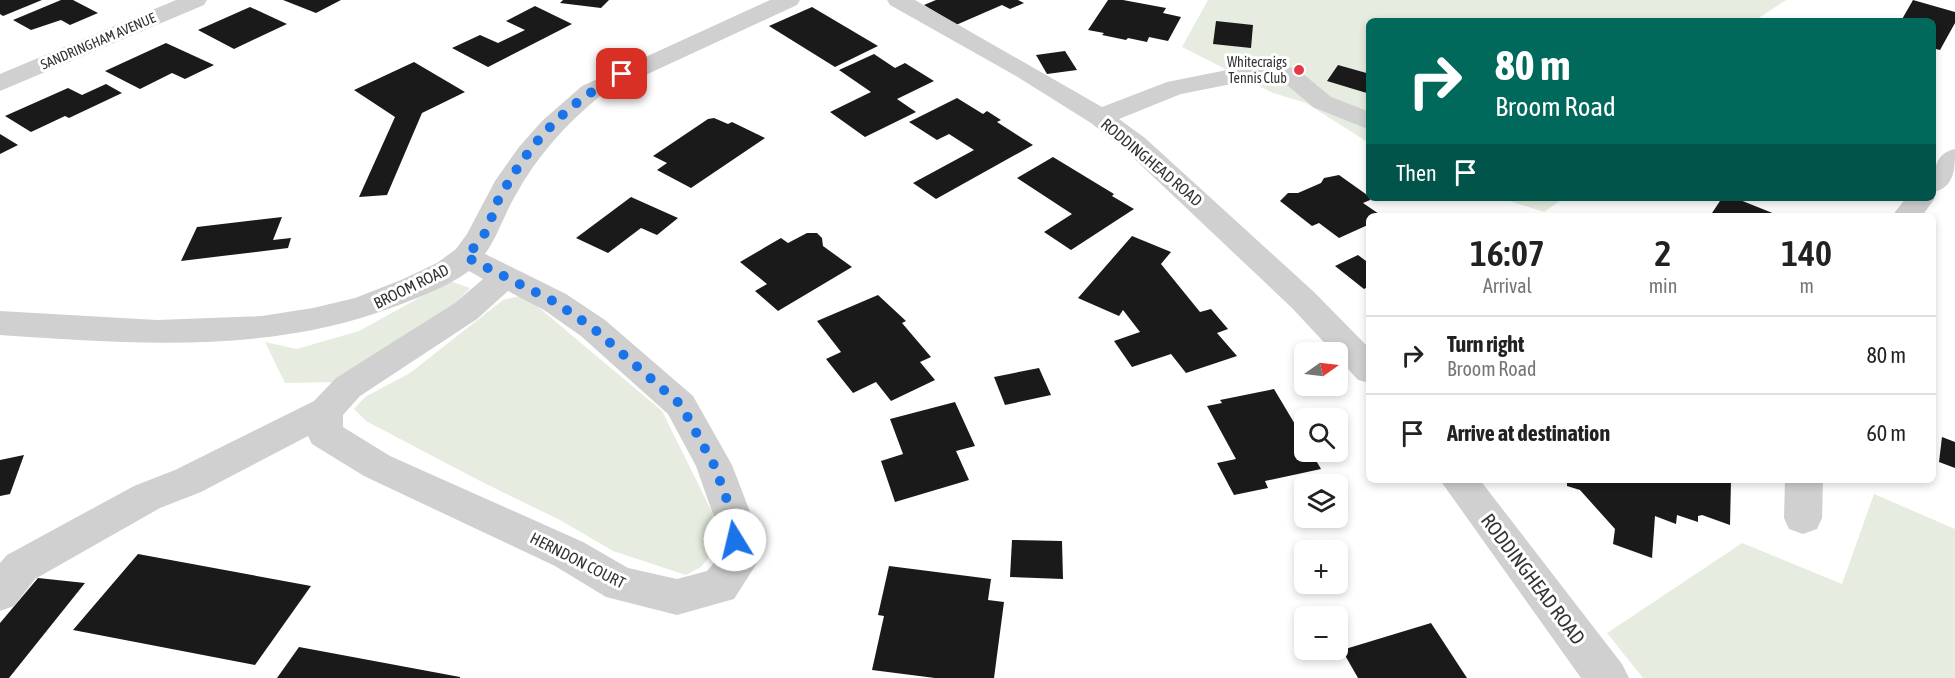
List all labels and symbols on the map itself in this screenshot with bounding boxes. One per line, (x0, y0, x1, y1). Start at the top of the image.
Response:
street label: SANDRINGHAM AVENUE (38, 10, 158, 72)
pin (596, 48, 647, 99)
place label: Whitecraigs Tennis Club (1227, 54, 1287, 86)
marker: Whitecraigs Tennis Club (1292, 63, 1306, 77)
street label: RODDINGHEAD ROAD (1098, 115, 1206, 209)
street label: BROOM ROAD (371, 260, 451, 312)
north arrow (1294, 342, 1348, 396)
position arrow (703, 508, 767, 572)
street label: RODDINGHEAD ROAD (1477, 509, 1590, 649)
street label: HERNDON COURT (527, 528, 629, 592)

